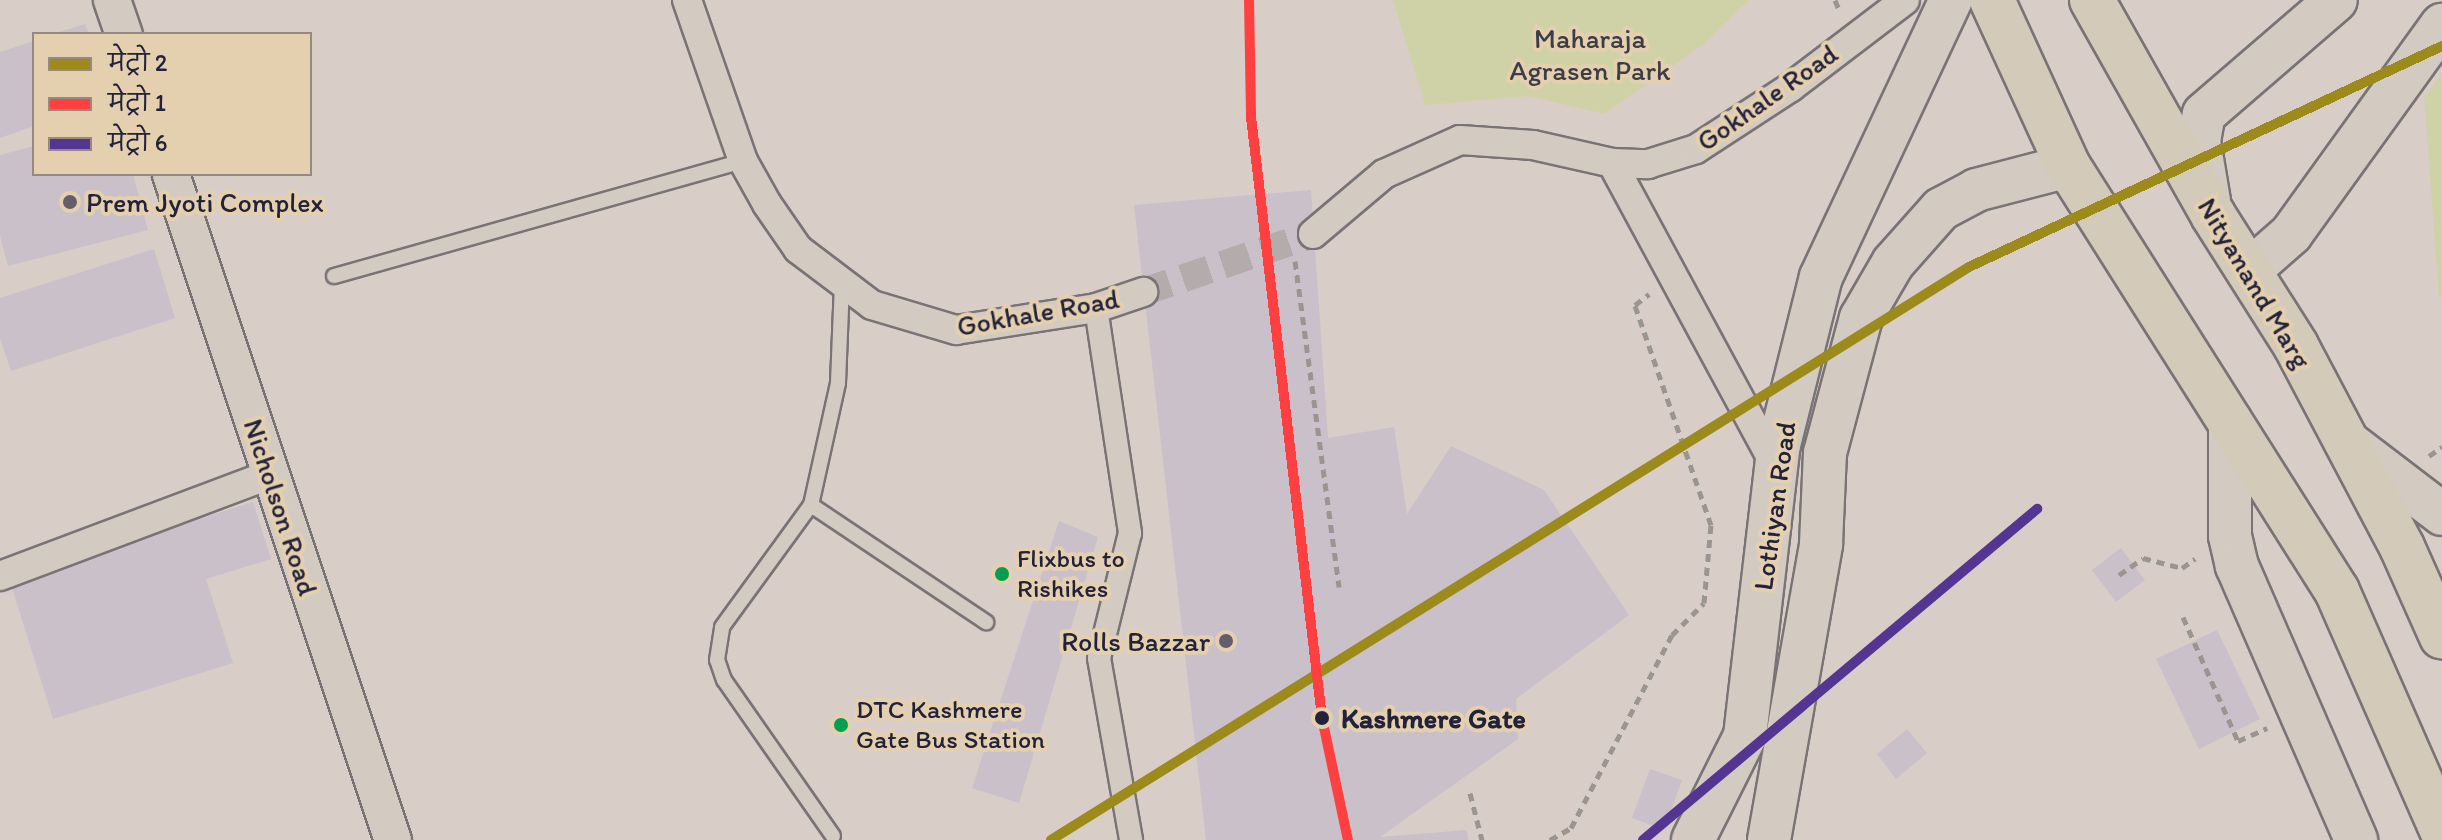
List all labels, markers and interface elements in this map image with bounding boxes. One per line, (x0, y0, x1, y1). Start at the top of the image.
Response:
park label: Maharaja Agrasen Park (1510, 21, 1670, 87)
legend (32, 32, 312, 176)
street label: Gokhale Road (1690, 36, 1844, 158)
text: मेट्रो 2 (108, 48, 167, 77)
text: मेट्रो 1 (108, 88, 166, 117)
text: मेट्रो 6 (108, 128, 167, 157)
place label: Prem Jyoti Complex (86, 185, 325, 219)
street label: Nityanand Marg (2191, 192, 2319, 374)
marker: Prem Jyoti Complex (61, 193, 79, 211)
street label: Gokhale Road (954, 281, 1122, 343)
street label: Nicholson Road (237, 414, 325, 600)
street label: Lothiyan Road (1745, 419, 1803, 593)
place label: Flixbus to Rishikes (1017, 543, 1125, 604)
marker: Flixbus to Rishikes (994, 566, 1010, 582)
place label: Rolls Bazzar (1061, 624, 1210, 658)
marker: Rolls Bazzar (1217, 632, 1235, 650)
place label: DTC Kashmere Gate Bus Station (856, 694, 1046, 756)
place label: Kashmere Gate (1341, 701, 1526, 735)
marker: Kashmere Gate (1310, 706, 1334, 730)
marker: DTC Kashmere Gate Bus Station (833, 717, 849, 733)

